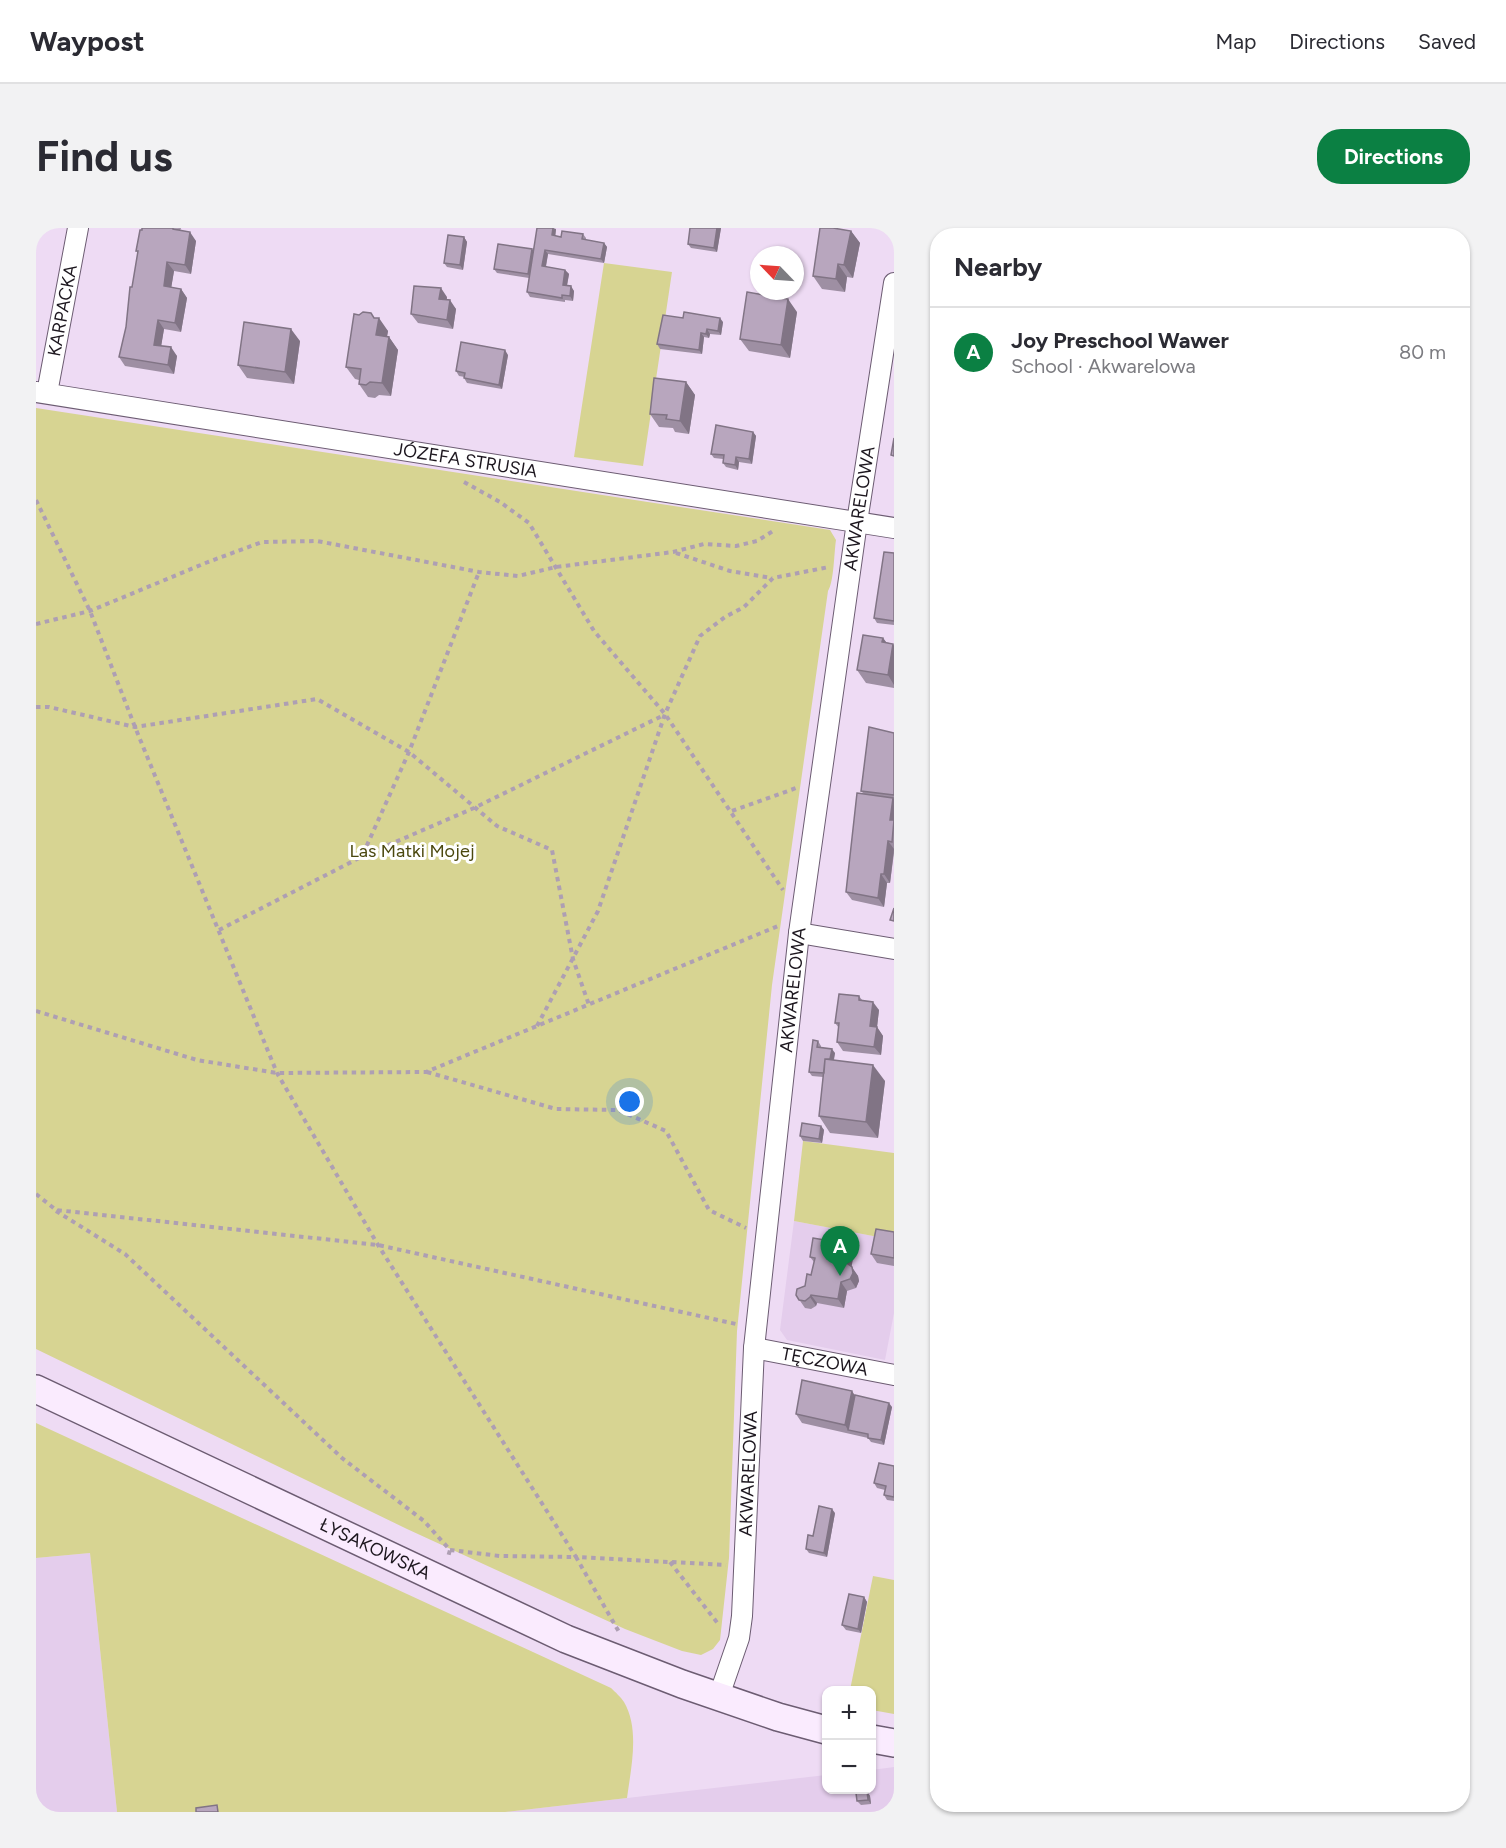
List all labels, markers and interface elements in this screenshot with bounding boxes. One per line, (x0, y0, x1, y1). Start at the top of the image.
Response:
text: Waypost (30, 24, 144, 58)
text: Map (1215, 29, 1256, 54)
text: Directions (1289, 29, 1385, 54)
text: Saved (1418, 29, 1476, 54)
button: Directions (1317, 129, 1470, 184)
text: Find us (36, 131, 173, 182)
north arrow (750, 246, 804, 300)
text: Nearby (954, 251, 1042, 283)
street label: KARPACKA (43, 263, 82, 358)
text: Joy Preschool Wawer (1011, 327, 1229, 354)
text: A (966, 340, 981, 364)
text: 80 m (1399, 340, 1446, 364)
text: School · Akwarelowa (1011, 354, 1196, 378)
street label: JÓZEFA STRUSIA (392, 438, 539, 482)
street label: AKWARELOWA (839, 445, 880, 572)
park label: Las Matki Mojej (349, 840, 475, 862)
street label: AKWARELOWA (775, 926, 811, 1054)
your location (615, 1087, 644, 1116)
pin: A (820, 1226, 860, 1276)
street label: TĘCZOWA (780, 1343, 870, 1381)
street label: AKWARELOWA (735, 1410, 762, 1537)
street label: ŁYSAKOWSKA (316, 1513, 434, 1584)
map controls (822, 1686, 876, 1794)
button: + (822, 1686, 876, 1740)
button: − (822, 1740, 876, 1794)

